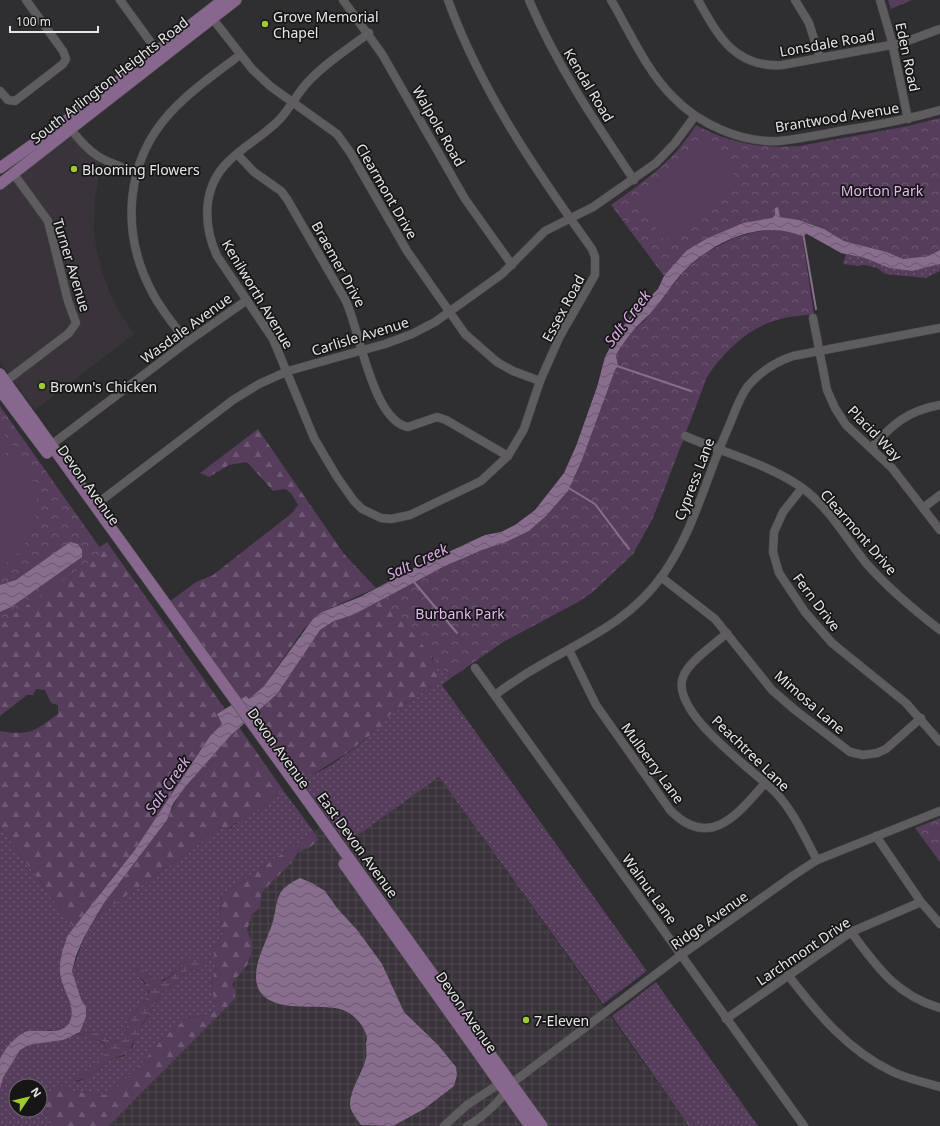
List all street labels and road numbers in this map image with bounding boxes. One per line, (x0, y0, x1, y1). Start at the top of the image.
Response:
street label: South Arlington Heights Road (26, 12, 192, 148)
street label: Eden Road (891, 21, 925, 93)
street label: Lonsdale Road (778, 25, 876, 61)
street label: Kendal Road (560, 45, 618, 125)
street label: Walpole Road (408, 82, 470, 170)
street label: Brantwood Avenue (774, 98, 901, 136)
street label: Clearmont Drive (352, 140, 422, 242)
street label: Turner Avenue (49, 216, 95, 314)
street label: Braemer Drive (308, 218, 370, 310)
street label: Kenilworth Avenue (218, 236, 298, 352)
street label: Essex Road (537, 271, 589, 345)
street label: Wasdale Avenue (137, 288, 235, 367)
street label: Carlisle Avenue (309, 312, 411, 360)
street label: Placid Way (844, 401, 907, 465)
street label: Cypress Lane (670, 435, 718, 523)
street label: Devon Avenue (53, 441, 125, 529)
street label: Clearmont Drive (817, 485, 902, 579)
street label: Fern Drive (789, 569, 845, 635)
street label: Mimosa Lane (771, 666, 849, 738)
street label: Devon Avenue (243, 704, 315, 792)
street label: Peachtree Lane (708, 711, 794, 795)
street label: Mulberry Lane (617, 719, 689, 807)
street label: East Devon Avenue (313, 788, 403, 902)
street label: Walnut Lane (618, 850, 682, 928)
street label: Ridge Avenue (667, 886, 751, 954)
street label: Larchmont Drive (752, 912, 854, 990)
street label: Devon Avenue (432, 968, 502, 1056)

